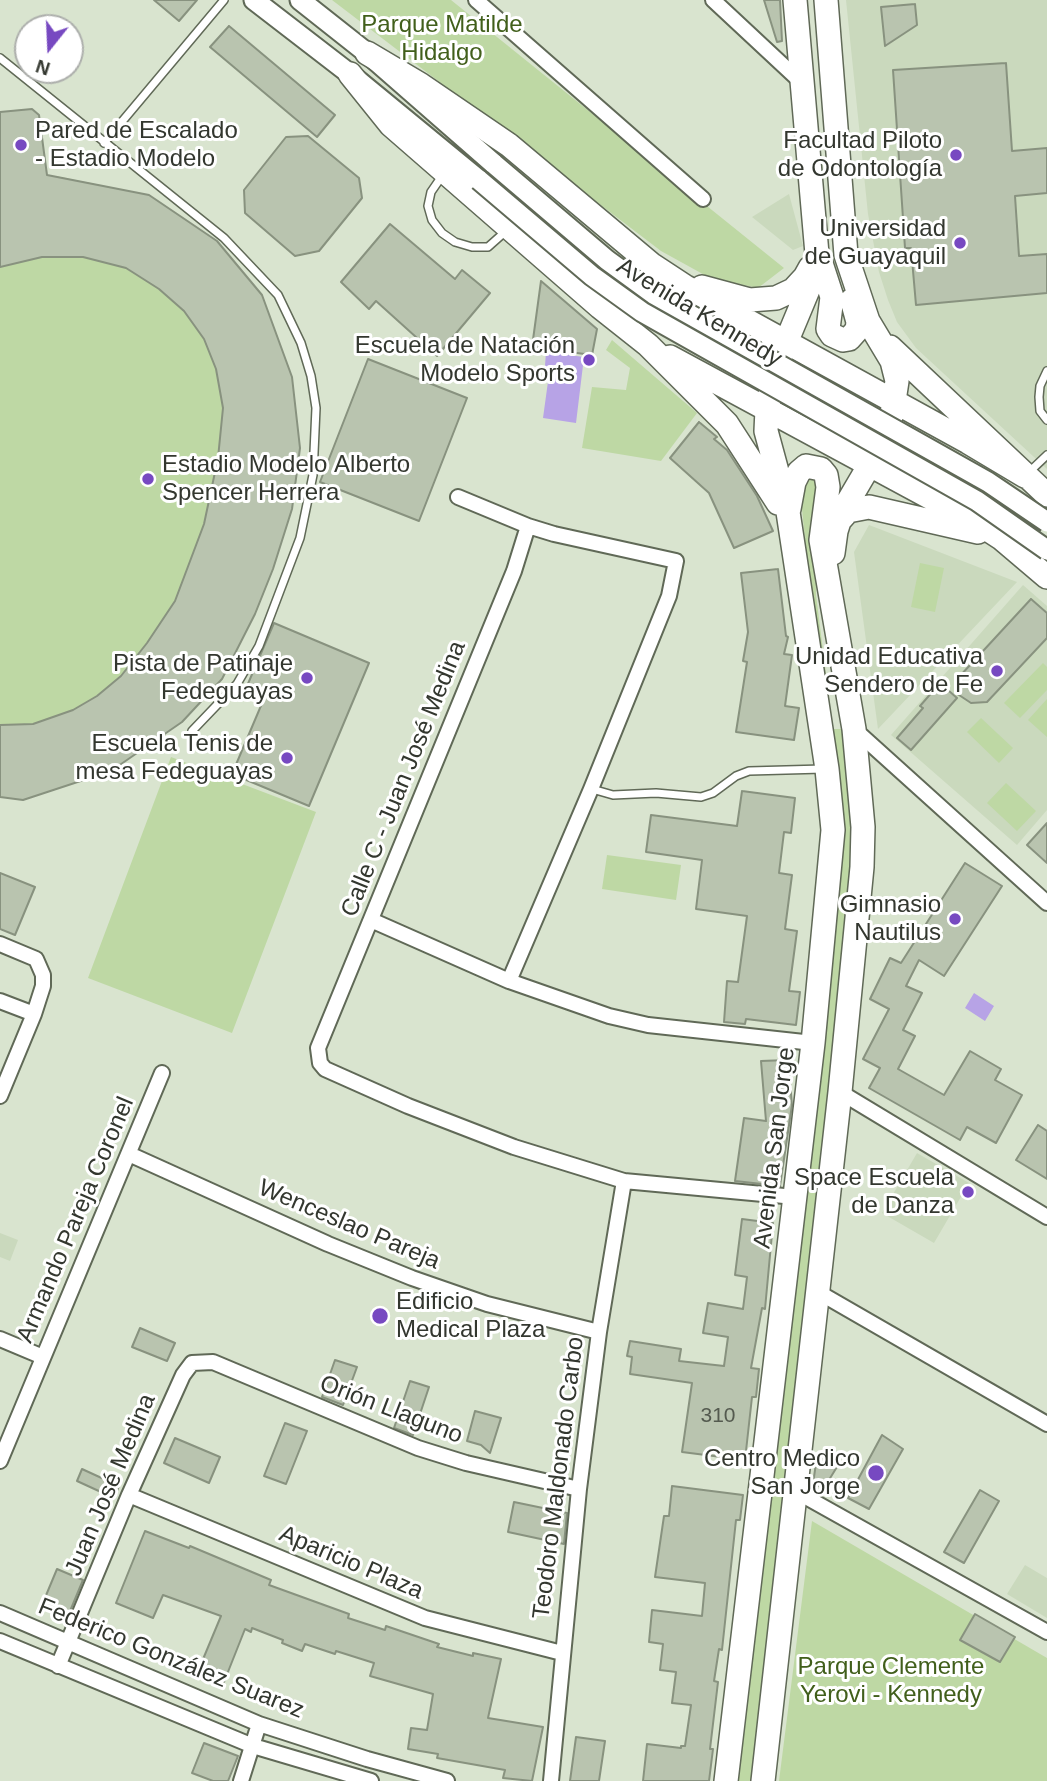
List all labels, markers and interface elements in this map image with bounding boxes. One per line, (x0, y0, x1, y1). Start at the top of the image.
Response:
park label: Parque Matilde Hidalgo (361, 11, 523, 67)
north arrow (14, 14, 84, 84)
text: N (33, 55, 53, 80)
place label: Pared de Escalado - Estadio Modelo (35, 117, 238, 173)
place label: Facultad Piloto de Odontología (778, 127, 942, 183)
marker: Pared de Escalado - Estadio Modelo (13, 137, 29, 153)
marker: Facultad Piloto de Odontología (948, 147, 964, 163)
place label: Universidad de Guayaquil (805, 215, 946, 271)
marker: Universidad de Guayaquil (952, 235, 968, 251)
street label: Avenida Kennedy (611, 252, 787, 374)
place label: Escuela de Natación Modelo Sports (355, 332, 575, 388)
marker: Escuela de Natación Modelo Sports (581, 352, 597, 368)
place label: Estadio Modelo Alberto Spencer Herrera (162, 451, 410, 507)
marker: Estadio Modelo Alberto Spencer Herrera (140, 471, 156, 487)
street label: Calle C - Juan José Medina (335, 637, 473, 921)
place label: Unidad Educativa Sendero de Fe (795, 643, 983, 699)
place label: Pista de Patinaje Fedeguayas (113, 650, 293, 706)
marker: Unidad Educativa Sendero de Fe (989, 663, 1005, 679)
marker: Pista de Patinaje Fedeguayas (299, 670, 315, 686)
place label: Escuela Tenis de mesa Fedeguayas (76, 730, 273, 786)
marker: Escuela Tenis de mesa Fedeguayas (279, 750, 295, 766)
place label: Gimnasio Nautilus (840, 891, 941, 947)
marker: Gimnasio Nautilus (947, 911, 963, 927)
street label: Avenida San Jorge (748, 1046, 802, 1250)
street label: Armando Pareja Coronel (11, 1093, 141, 1347)
place label: Space Escuela de Danza (794, 1164, 954, 1220)
street label: Wenceslao Pareja (254, 1174, 444, 1276)
marker: Space Escuela de Danza (960, 1184, 976, 1200)
place label: Edificio Medical Plaza (396, 1288, 545, 1344)
marker: Edificio Medical Plaza (370, 1306, 390, 1326)
street label: Teodoro Maldonado Carbo (527, 1335, 591, 1621)
street label: Orión Llaguno (315, 1370, 467, 1450)
street label: Juan José Medina (60, 1390, 162, 1580)
house number: 310 (700, 1403, 736, 1429)
place label: Centro Medico San Jorge (704, 1445, 860, 1501)
marker: Centro Medico San Jorge (866, 1463, 886, 1483)
street label: Aparicio Plaza (275, 1520, 427, 1606)
street label: Federico González Suarez (34, 1592, 308, 1726)
park label: Parque Clemente Yerovi - Kennedy (798, 1653, 984, 1709)

